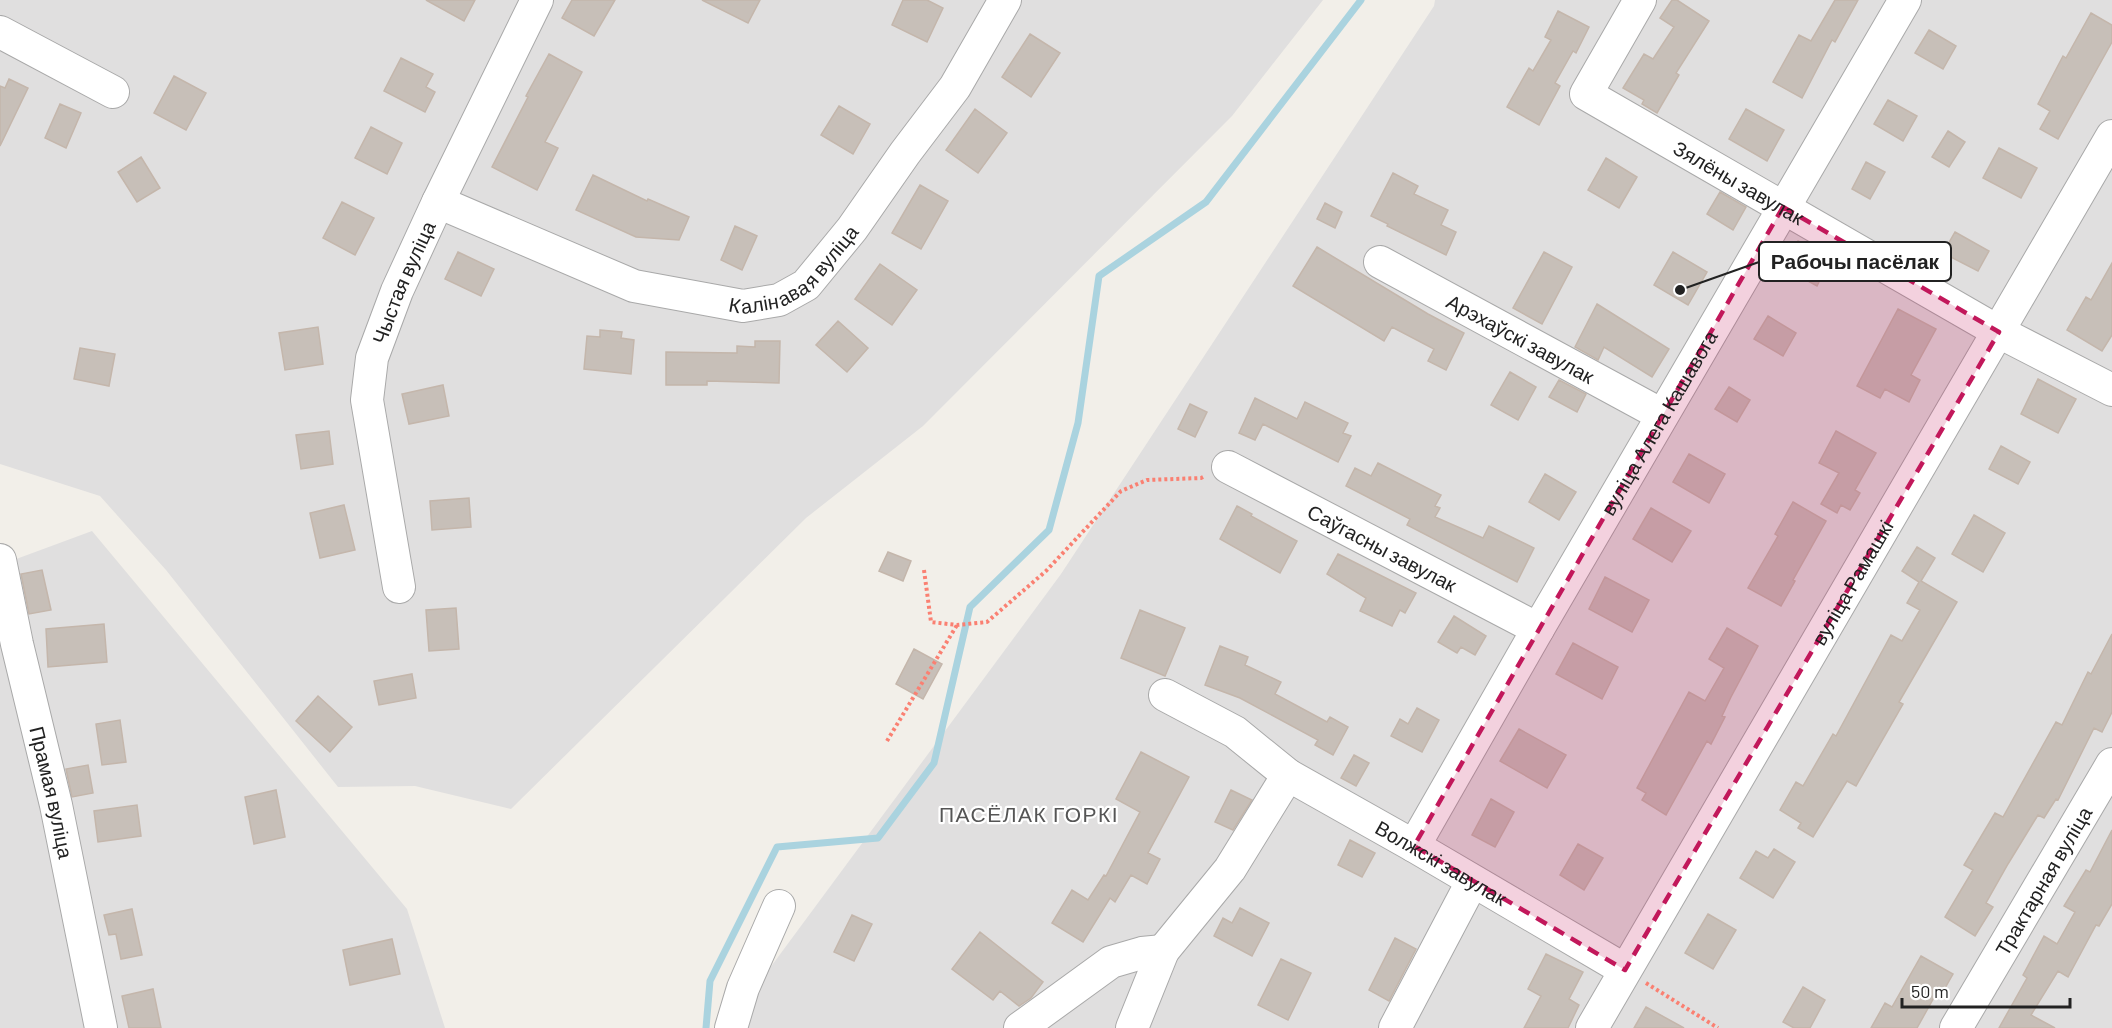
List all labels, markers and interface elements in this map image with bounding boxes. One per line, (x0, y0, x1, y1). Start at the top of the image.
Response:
street label: Зялёны завулак (1669, 135, 1809, 229)
street label: Чыстая вуліца (367, 216, 440, 347)
street label: Калінавая вуліца (727, 219, 863, 318)
callout: Рабочы пасёлак (1759, 242, 1951, 281)
text: Рабочы пасёлак (1771, 248, 1940, 273)
street label: Арэхаўскі завулак (1443, 289, 1599, 388)
street label: вуліца Алега Кашавога (1595, 325, 1722, 519)
street label: Саўгасны завулак (1304, 499, 1461, 597)
street label: вуліца Рамашкі (1806, 516, 1898, 649)
street label: Прамая вуліца (25, 724, 79, 861)
district label: ПАСЁЛАК ГОРКІ (939, 801, 1119, 826)
street label: Трактарная вуліца (1990, 801, 2097, 960)
street label: Волжскі завулак (1372, 815, 1512, 910)
scale bar (1902, 971, 2070, 1009)
text: 50 m (1911, 980, 1949, 1002)

